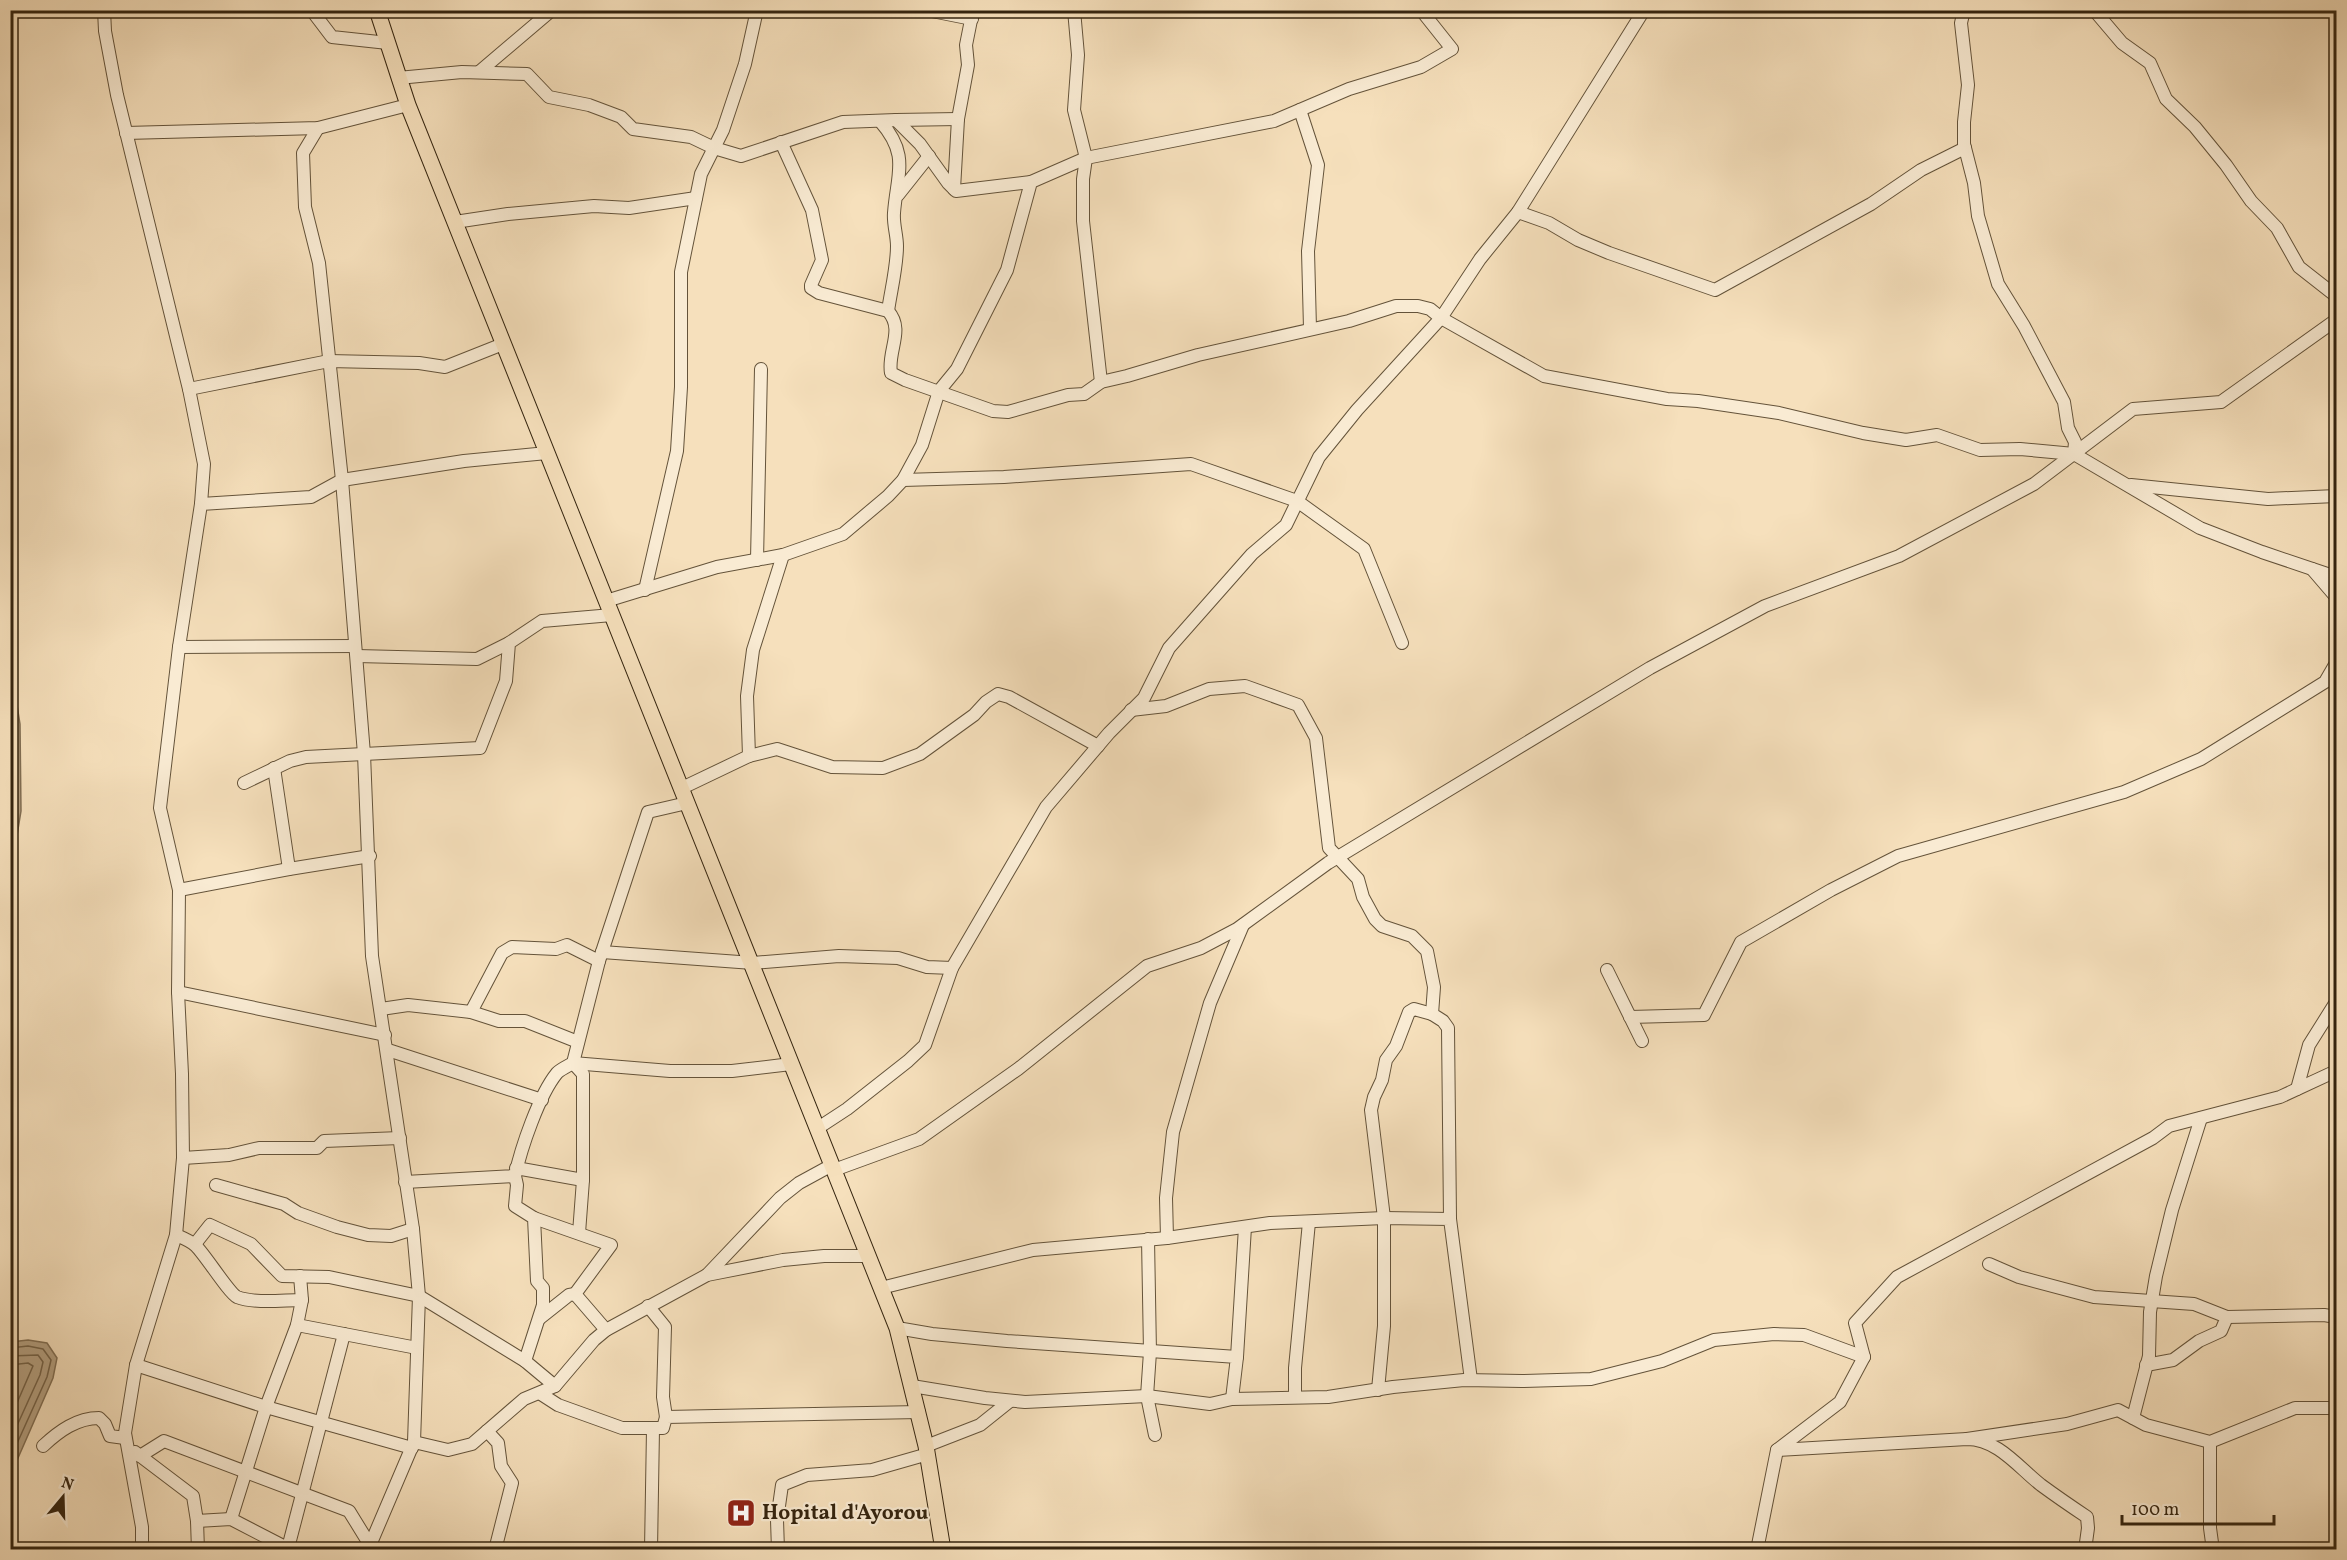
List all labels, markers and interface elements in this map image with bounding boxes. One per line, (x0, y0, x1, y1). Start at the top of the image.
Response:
north arrow (33, 1467, 93, 1527)
text: N (58, 1472, 77, 1497)
scale bar (2122, 1488, 2274, 1526)
hospital icon: Hopital d'Ayorou (725, 1497, 757, 1529)
text: 100 m (2131, 1498, 2180, 1523)
place label: Hopital d'Ayorou (762, 1499, 929, 1528)

